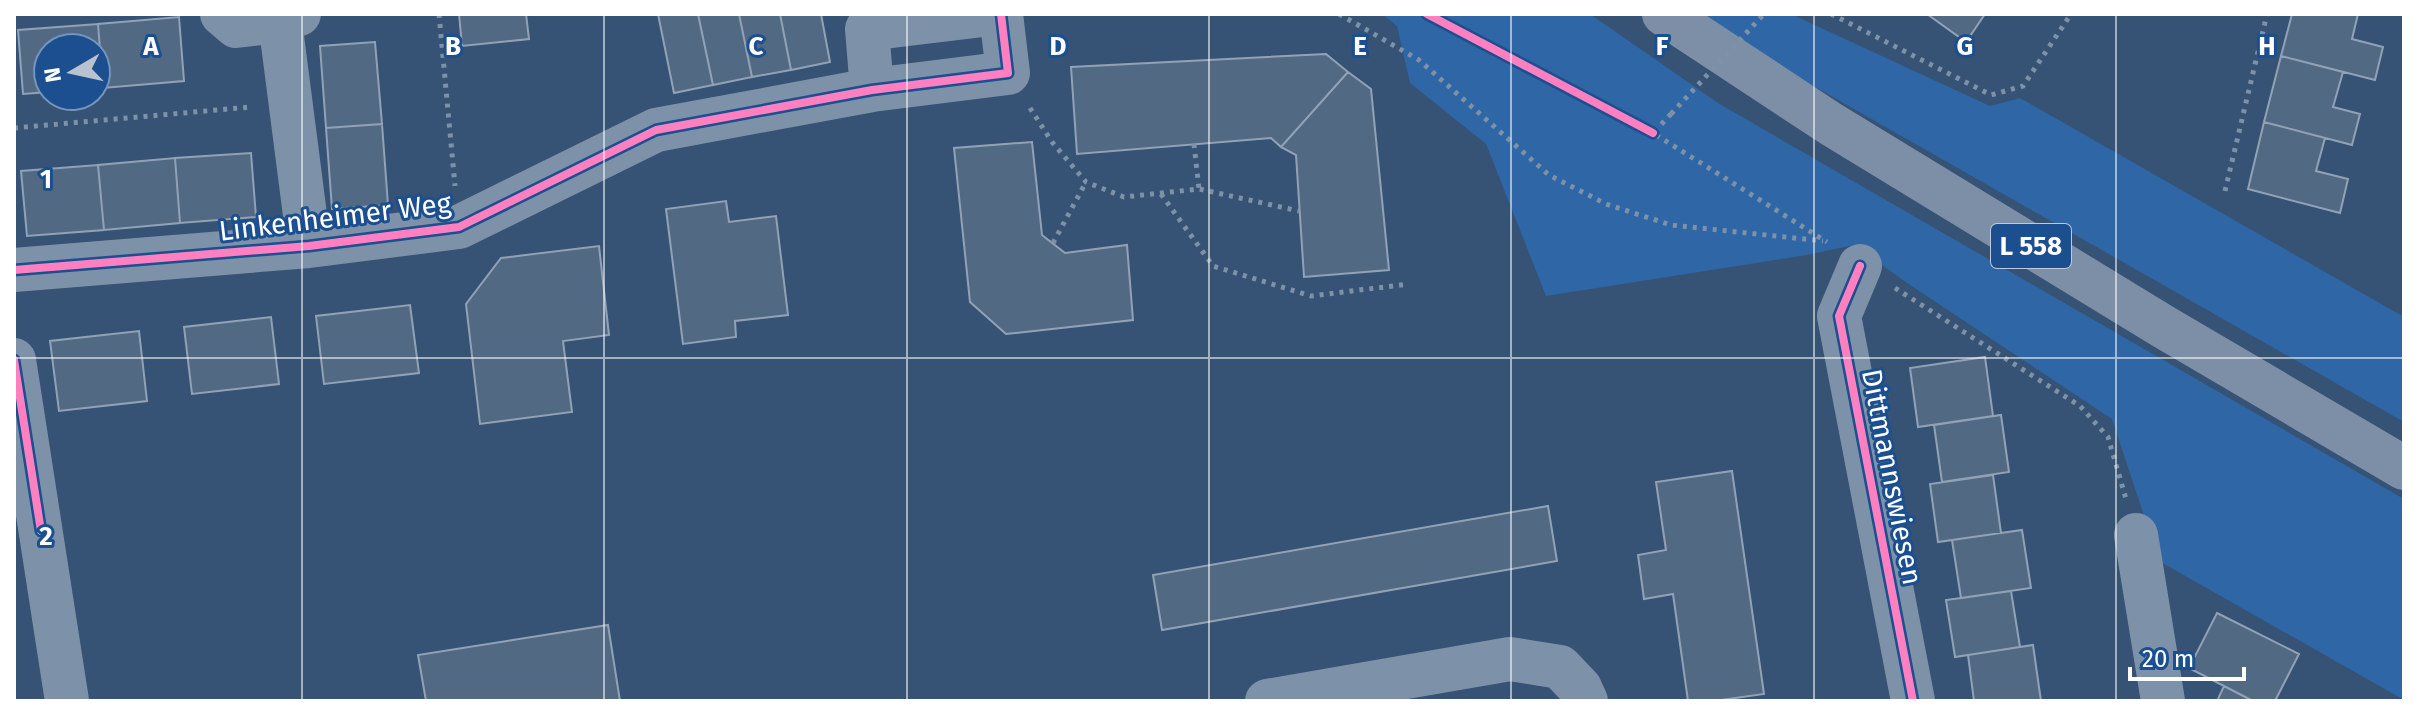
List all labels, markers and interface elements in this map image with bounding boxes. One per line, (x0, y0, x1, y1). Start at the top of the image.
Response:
text: A (142, 31, 159, 62)
text: B (445, 31, 461, 62)
text: C (749, 31, 764, 62)
text: D (1050, 31, 1067, 62)
text: E (1353, 31, 1367, 62)
text: F (1656, 31, 1669, 62)
text: G (1957, 31, 1973, 62)
text: H (2258, 31, 2276, 62)
north arrow (32, 32, 112, 112)
text: N (38, 66, 67, 84)
text: 1 (40, 164, 52, 195)
street label: Linkenheimer Weg (217, 186, 453, 248)
road number: L 558 (1991, 224, 2071, 268)
street label: Dittmannswiesen (1855, 366, 1929, 588)
text: 2 (39, 521, 53, 552)
scale bar (2130, 631, 2244, 681)
text: 20 m (2142, 645, 2194, 673)

